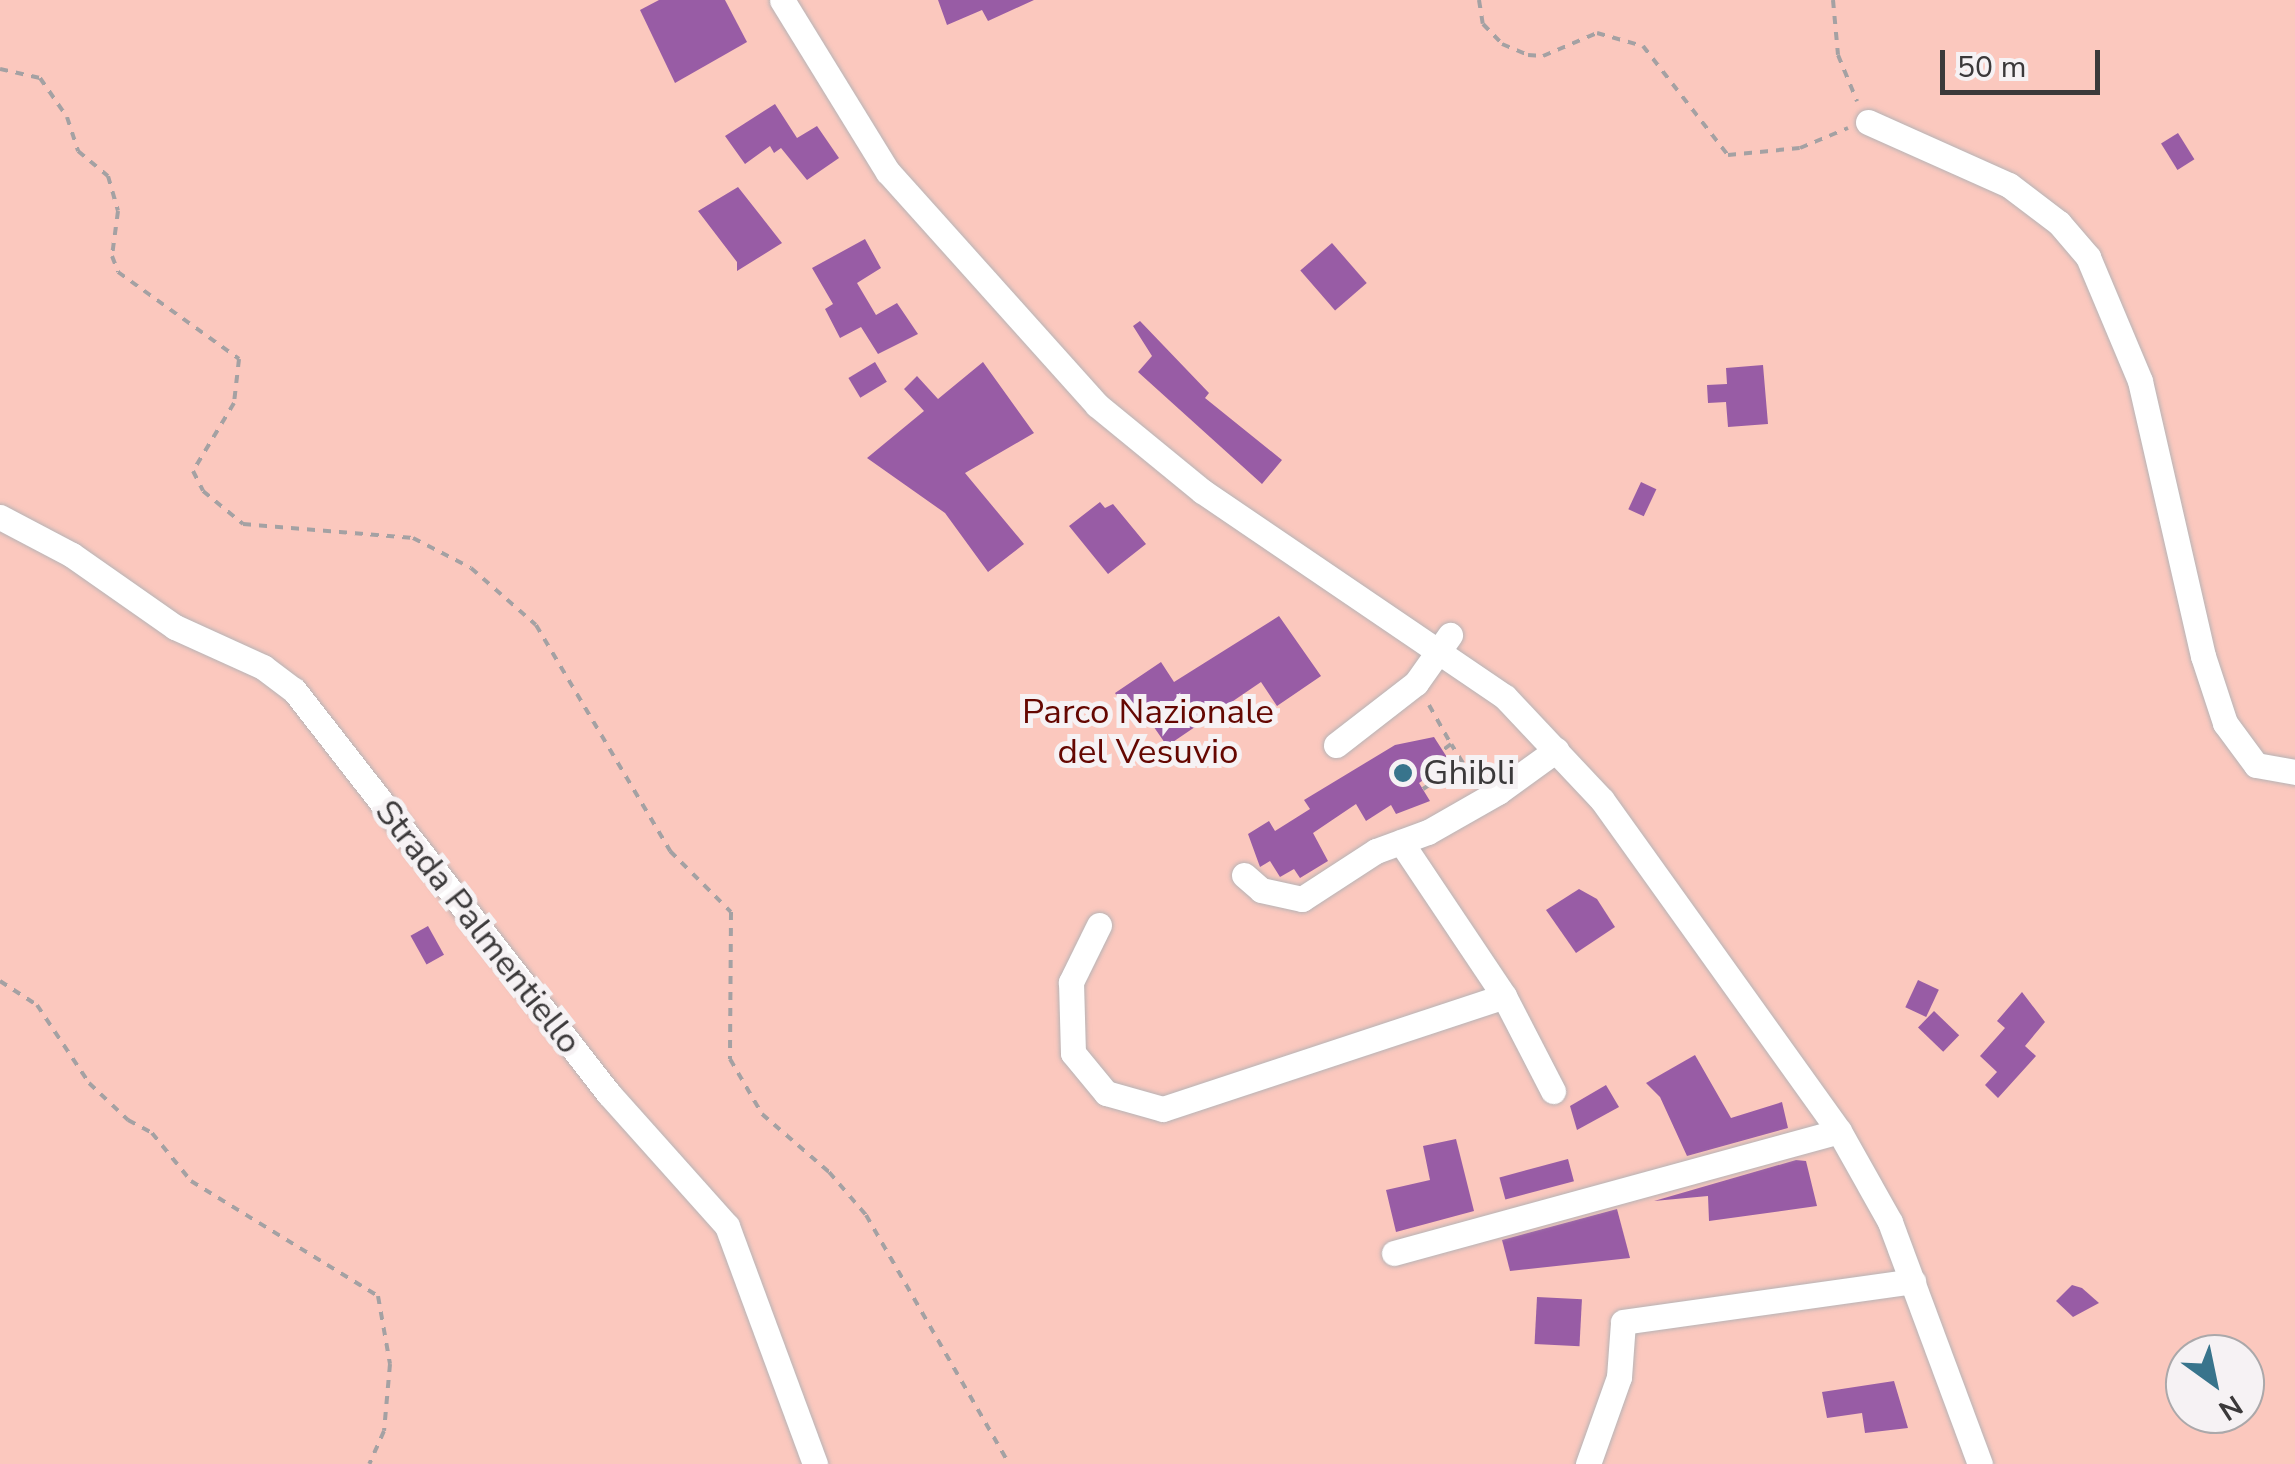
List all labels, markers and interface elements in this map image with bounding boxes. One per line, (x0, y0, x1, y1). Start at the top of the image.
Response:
scale bar (1945, 30, 2105, 92)
text: 50 m (1957, 47, 2026, 88)
park label: Parco Nazionale del Vesuvio (1022, 691, 1274, 773)
place label: Ghibli (1423, 752, 1515, 794)
marker: Ghibli (1392, 762, 1414, 784)
street label: Strada Palmentiello (366, 792, 590, 1062)
north arrow (2165, 1334, 2265, 1434)
text: N (2211, 1386, 2249, 1429)

